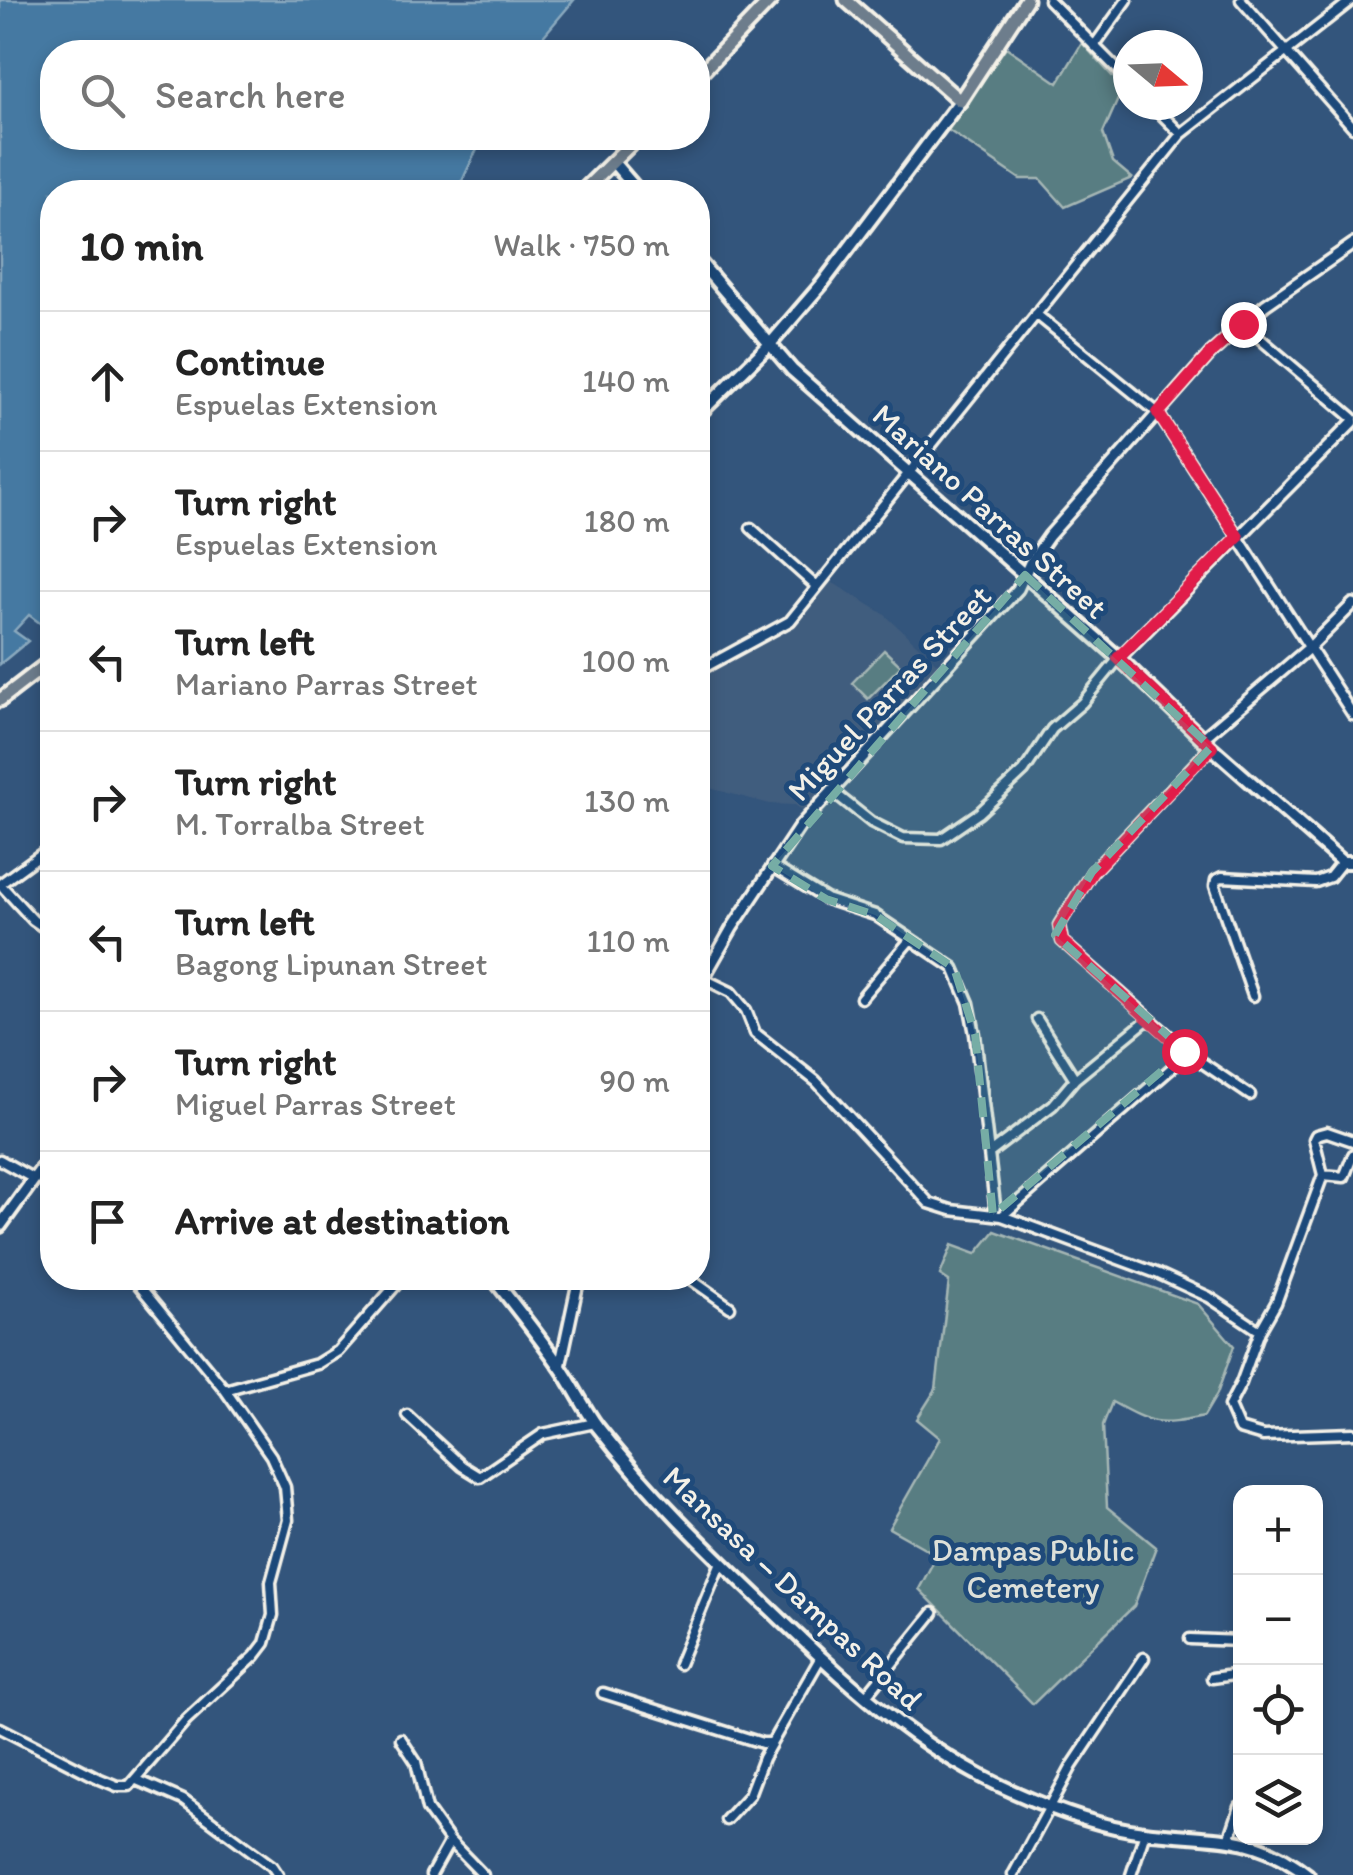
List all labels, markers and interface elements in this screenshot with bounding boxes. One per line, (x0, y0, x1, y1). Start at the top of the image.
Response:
north arrow (1113, 30, 1203, 120)
search box (40, 40, 710, 150)
icon: search (75, 68, 130, 123)
text: Search here (155, 72, 346, 118)
text: 10 min (80, 220, 203, 271)
text: Walk · 750 m (493, 226, 670, 264)
route end (1221, 302, 1267, 348)
text: Continue (175, 339, 325, 385)
icon: ahead (80, 354, 135, 409)
text: 140 m (582, 362, 670, 400)
text: Espuelas Extension (175, 385, 438, 423)
street label: Mariano Parras Street (865, 396, 1115, 626)
text: Turn right (175, 479, 337, 525)
icon: right (80, 494, 135, 549)
text: 180 m (584, 502, 670, 540)
text: Espuelas Extension (175, 525, 438, 563)
street label: Miguel Parras Street (779, 577, 999, 809)
text: Turn left (175, 619, 315, 665)
icon: left (80, 634, 135, 689)
text: 100 m (582, 642, 670, 680)
text: Mariano Parras Street (175, 665, 478, 703)
text: Turn right (175, 759, 337, 805)
icon: right (80, 774, 135, 829)
text: 130 m (584, 782, 670, 820)
text: M. Torralba Street (175, 805, 425, 843)
text: Turn left (175, 899, 315, 945)
icon: left (80, 914, 135, 969)
text: 110 m (586, 922, 670, 960)
text: Bagong Lipunan Street (175, 945, 488, 983)
route start (1162, 1029, 1208, 1075)
text: Turn right (175, 1039, 337, 1085)
icon: right (80, 1054, 135, 1109)
text: 90 m (599, 1062, 670, 1100)
text: Miguel Parras Street (175, 1085, 456, 1123)
icon: arrive (80, 1194, 135, 1249)
text: Arrive at destination (175, 1198, 510, 1244)
street label: Mansasa – Dampas Road (655, 1458, 931, 1718)
map controls (1233, 1485, 1323, 1845)
button: + (1233, 1485, 1323, 1575)
park label: Dampas Public Cemetery (932, 1531, 1134, 1606)
button: − (1233, 1575, 1323, 1665)
button: locate (1233, 1665, 1323, 1755)
button: layers (1233, 1755, 1323, 1845)

